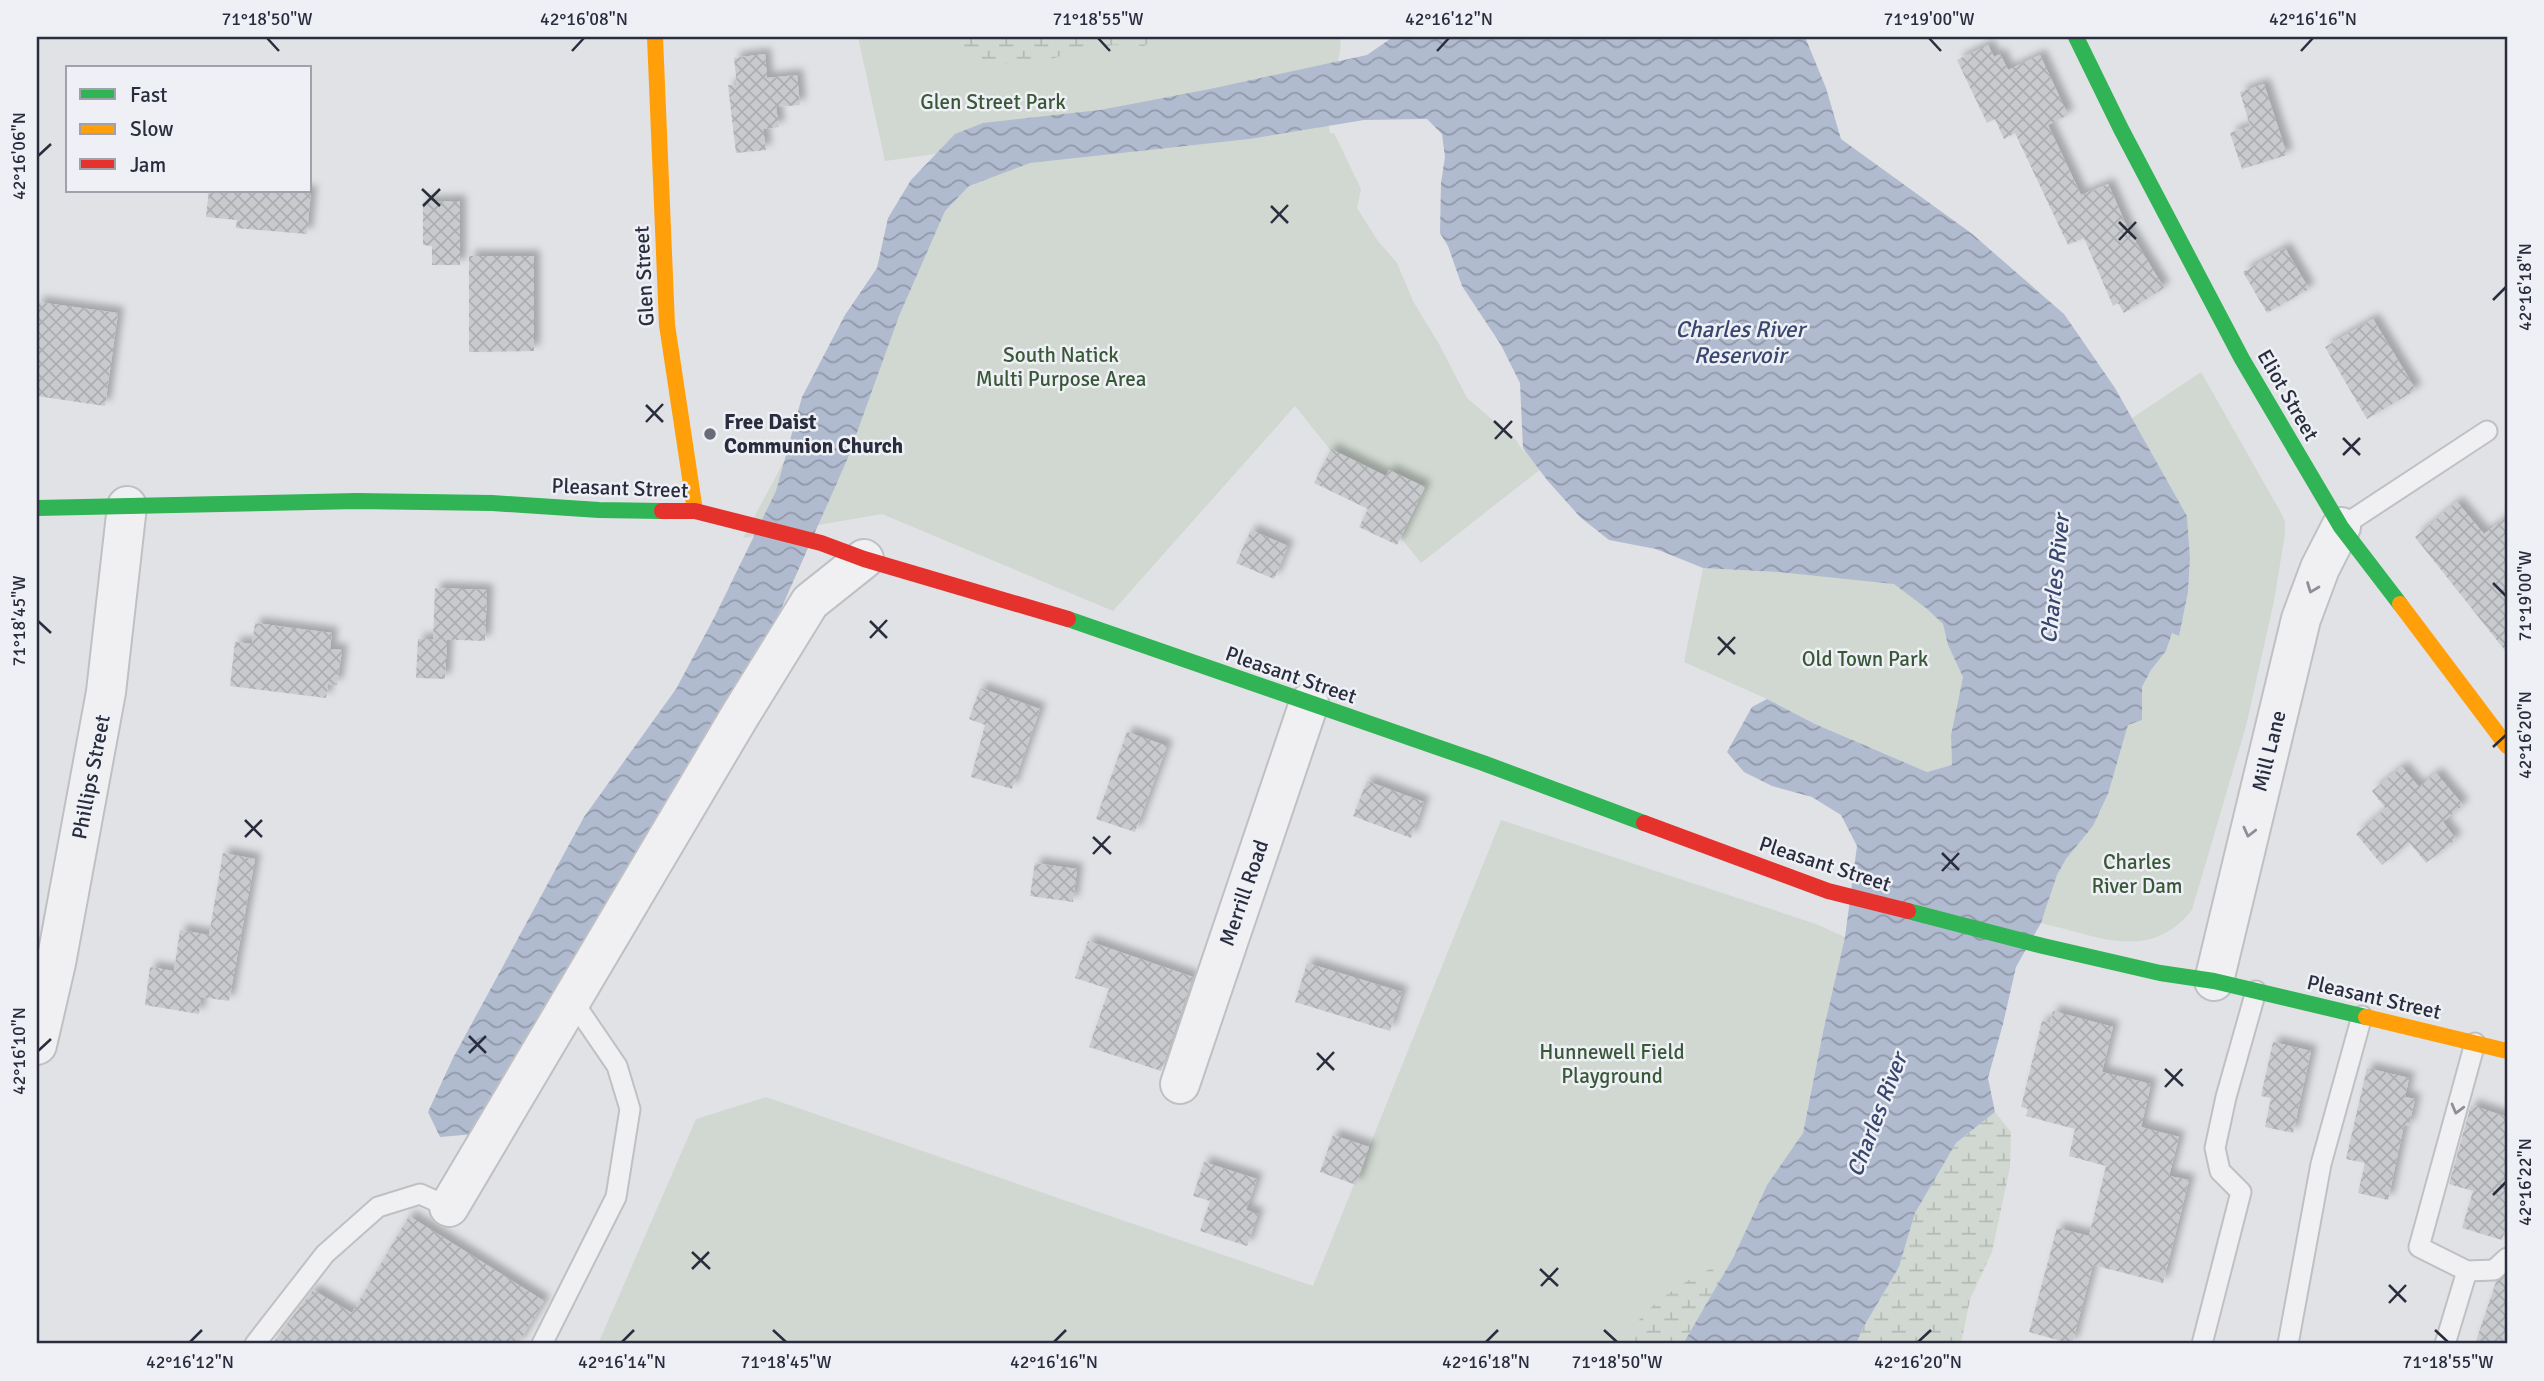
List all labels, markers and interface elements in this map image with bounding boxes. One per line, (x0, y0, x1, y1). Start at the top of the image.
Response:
text: 71°18'50"W (222, 8, 312, 30)
text: 42°16'08"N (540, 8, 628, 30)
text: 71°18'55"W (1053, 8, 1143, 30)
text: 42°16'12"N (1405, 8, 1493, 30)
text: 71°19'00"W (1884, 8, 1974, 30)
text: 42°16'16"N (2269, 8, 2357, 30)
legend (66, 66, 312, 192)
text: Fast (130, 82, 167, 108)
park label: Glen Street Park (920, 89, 1066, 115)
text: 42°16'06"N (8, 112, 30, 200)
text: Slow (130, 116, 174, 142)
text: Jam (130, 152, 166, 178)
street label: Glen Street (628, 225, 660, 327)
text: 42°16'18"N (2514, 243, 2536, 331)
water label: Charles River Reservoir (1675, 315, 1808, 370)
park label: South Natick Multi Purpose Area (976, 342, 1146, 392)
street label: Eliot Street (2251, 345, 2325, 445)
place label: Free Daist Communion Church (724, 409, 903, 459)
marker: Free Daist Communion Church (702, 426, 718, 442)
street label: Pleasant Street (551, 473, 689, 503)
water label: Charles River (2034, 510, 2077, 645)
text: 71°19'00"W (2514, 551, 2536, 641)
text: 71°18'45"W (8, 576, 30, 666)
one-way arrow (2306, 582, 2320, 594)
street label: Pleasant Street (1222, 640, 1360, 710)
park label: Old Town Park (1802, 646, 1929, 672)
text: 42°16'20"N (2514, 691, 2536, 779)
street label: Mill Lane (2246, 708, 2292, 794)
street label: Phillips Street (66, 712, 116, 842)
one-way arrow (2242, 826, 2257, 838)
street label: Pleasant Street (1756, 830, 1894, 898)
street label: Merrill Road (1214, 836, 1274, 950)
park label: Charles River Dam (2091, 849, 2183, 899)
street label: Pleasant Street (2304, 969, 2444, 1025)
text: 42°16'10"N (8, 1007, 30, 1095)
park label: Hunnewell Field Playground (1539, 1039, 1685, 1089)
water label: Charles River (1840, 1046, 1915, 1181)
one-way arrow (2451, 1103, 2465, 1115)
text: 42°16'22"N (2514, 1138, 2536, 1226)
text: 42°16'12"N (146, 1351, 234, 1373)
text: 42°16'14"N (578, 1351, 666, 1373)
text: 71°18'45"W (741, 1351, 831, 1373)
text: 42°16'16"N (1010, 1351, 1098, 1373)
text: 42°16'18"N (1442, 1351, 1530, 1373)
text: 71°18'50"W (1572, 1351, 1662, 1373)
text: 42°16'20"N (1874, 1351, 1962, 1373)
text: 71°18'55"W (2403, 1351, 2493, 1373)

